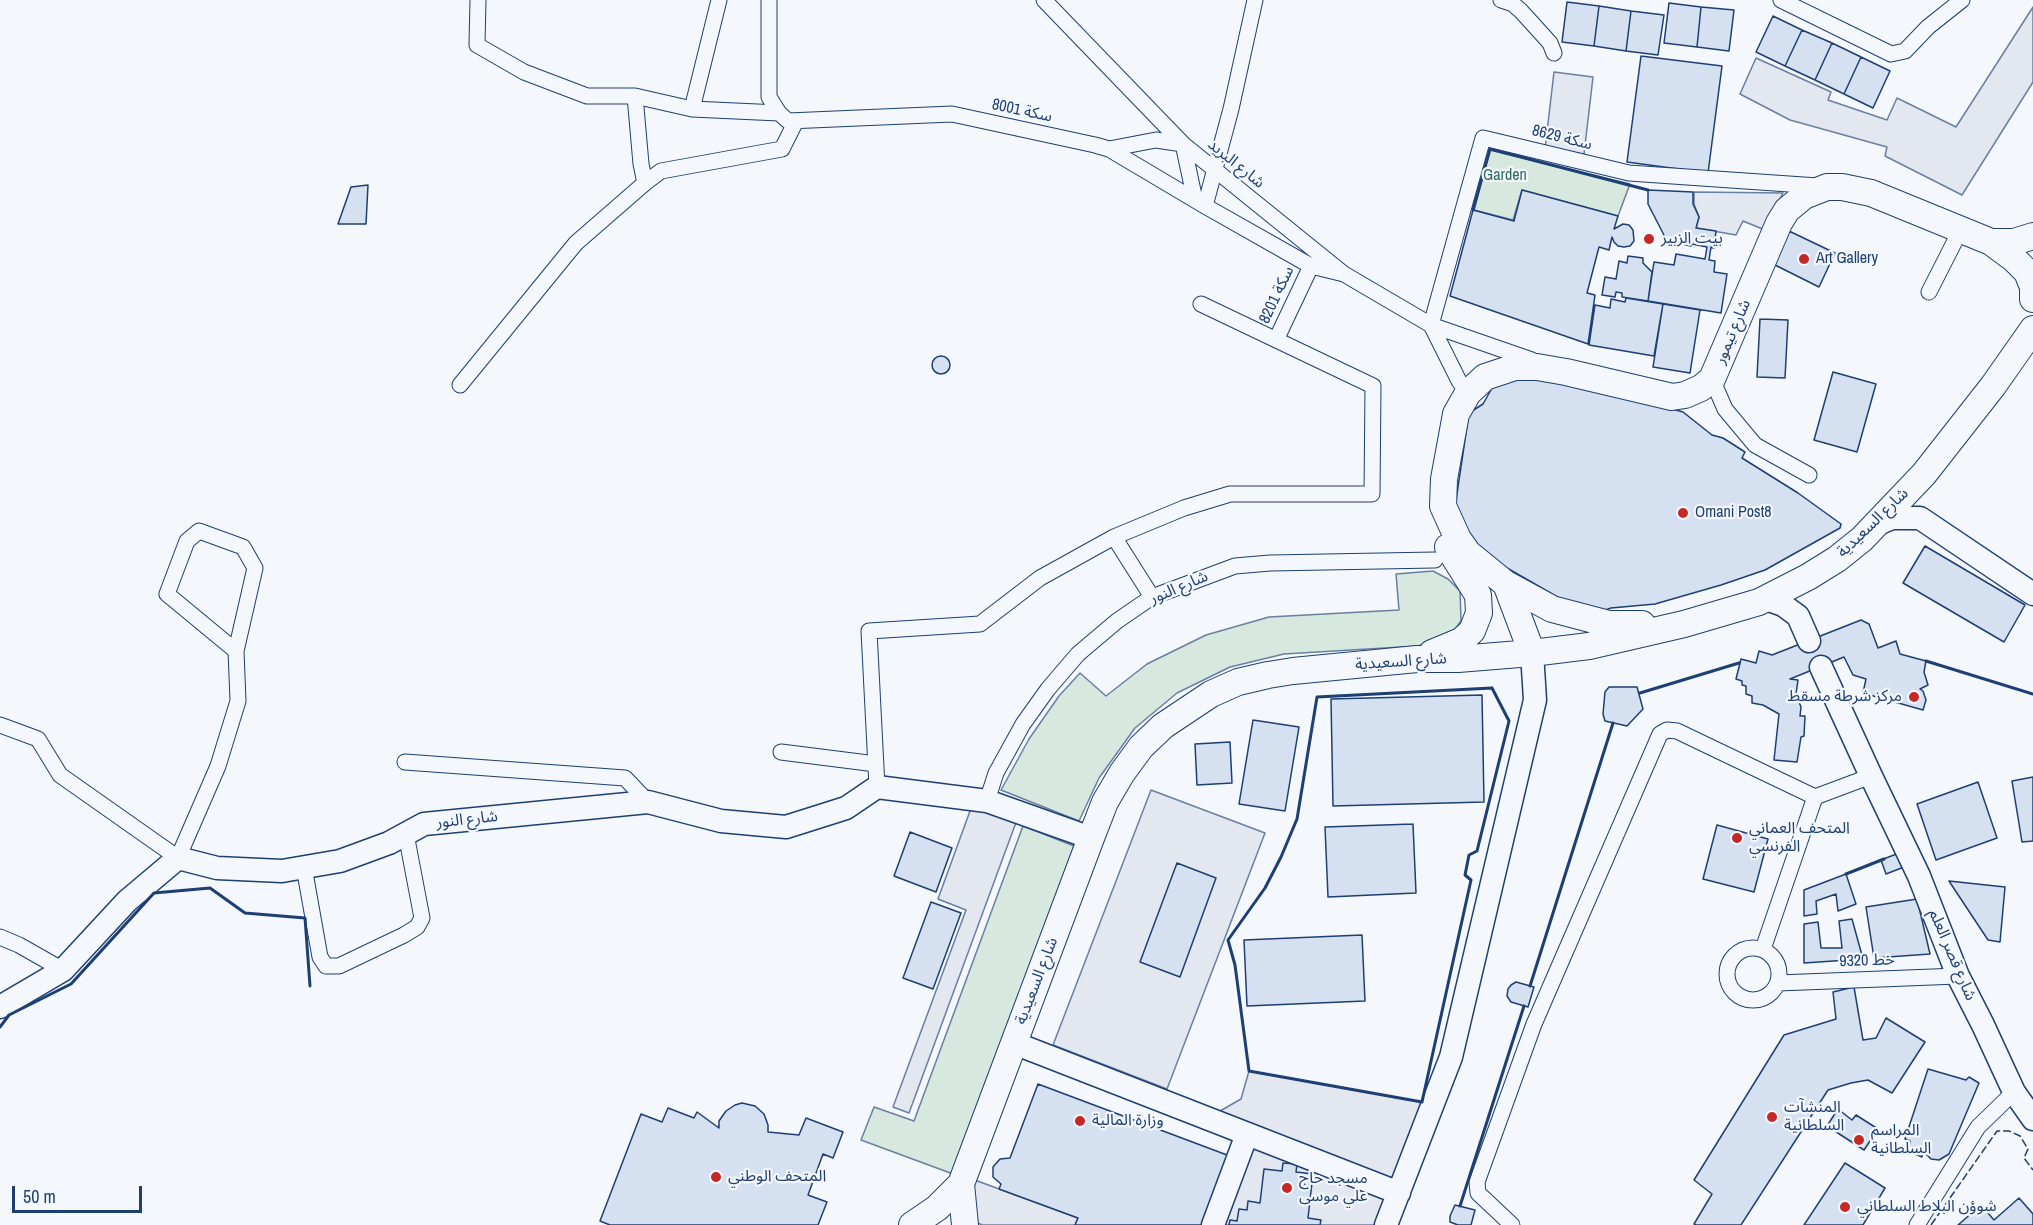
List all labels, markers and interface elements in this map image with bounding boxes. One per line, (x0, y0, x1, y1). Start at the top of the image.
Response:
street label: سكة 8001 (990, 95, 1054, 127)
street label: سكة 8629 (1530, 121, 1594, 155)
street label: شارع البريد (1204, 135, 1268, 193)
park label: Garden (1483, 166, 1527, 186)
place label: بيت الزبير (1661, 229, 1723, 249)
marker: بيت الزبير (1642, 232, 1656, 246)
place label: Art Gallery (1816, 249, 1878, 269)
marker: Art Gallery (1797, 252, 1811, 266)
street label: سكة 8201 (1255, 263, 1299, 327)
street label: شارع تيمور (1711, 297, 1755, 367)
street label: شارع السعيدية (1833, 484, 1913, 562)
place label: Omani Post8 (1695, 503, 1772, 523)
marker: Omani Post8 (1676, 506, 1690, 520)
street label: شارع النور (1147, 567, 1211, 609)
street label: شارع السعيدية (1355, 649, 1447, 675)
place label: مركز شرطة مسقط (1787, 687, 1902, 707)
marker: مركز شرطة مسقط (1907, 690, 1921, 704)
street label: شارع النور (435, 807, 499, 833)
place label: المتحف العماني الفرنسي (1749, 819, 1850, 857)
marker: المتحف العماني الفرنسي (1730, 831, 1744, 845)
street label: شارع قصر العلم (1924, 906, 1980, 1004)
street label: شارع السعيدية (1012, 935, 1062, 1027)
street label: 9320 خط (1839, 950, 1895, 972)
place label: المنشآت السلطانية (1784, 1098, 1844, 1136)
marker: المنشآت السلطانية (1765, 1110, 1779, 1124)
place label: وزارة المالية (1092, 1111, 1164, 1131)
marker: وزارة المالية (1073, 1114, 1087, 1128)
place label: المراسم السلطانية (1871, 1121, 1931, 1159)
marker: المراسم السلطانية (1852, 1133, 1866, 1147)
place label: المتحف الوطني (728, 1167, 826, 1187)
place label: مسجد حاج علي موسى (1299, 1169, 1368, 1207)
marker: المتحف الوطني (709, 1170, 723, 1184)
scale bar (15, 1174, 146, 1212)
marker: مسجد حاج علي موسى (1280, 1181, 1294, 1195)
text: 50 m (23, 1184, 56, 1209)
place label: شوؤن البلاط السلطاني (1857, 1197, 1997, 1217)
marker: شوؤن البلاط السلطاني (1838, 1200, 1852, 1214)

